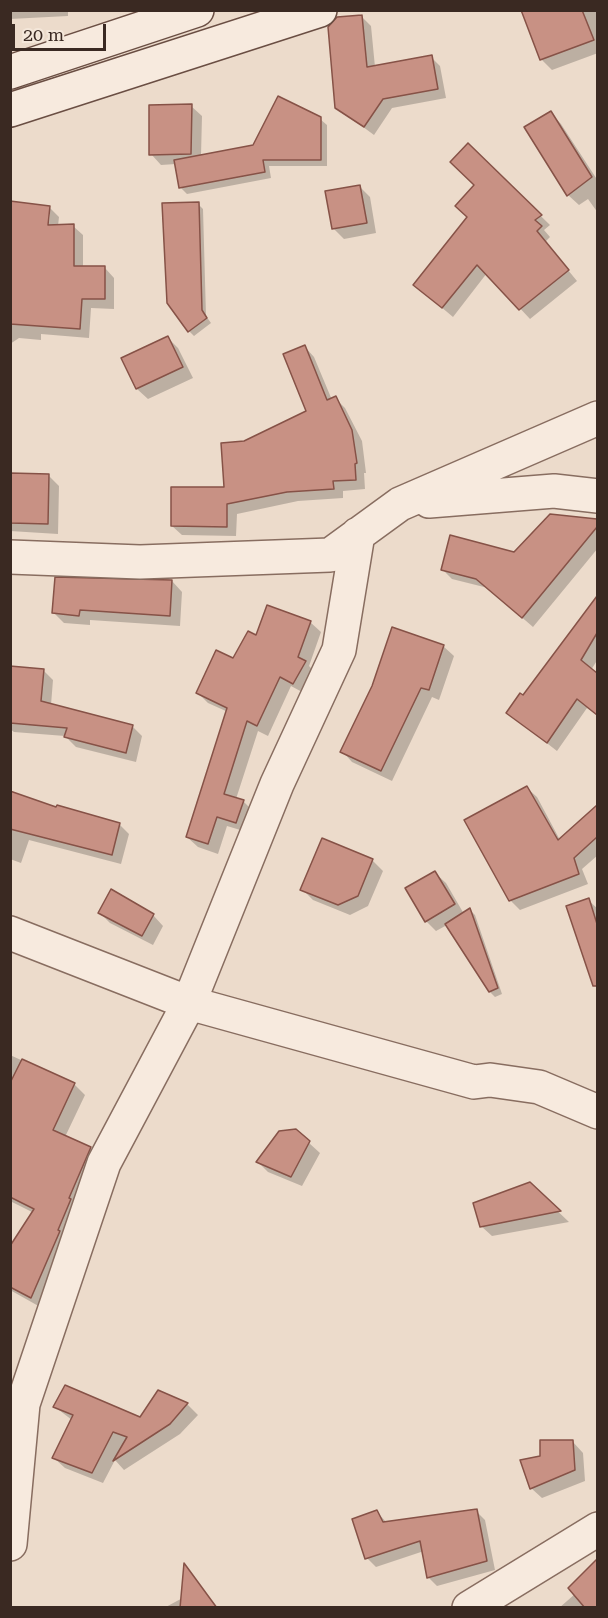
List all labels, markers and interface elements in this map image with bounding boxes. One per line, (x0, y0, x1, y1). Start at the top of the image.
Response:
scale bar (15, 12, 110, 50)
text: 20 m (23, 24, 64, 45)

